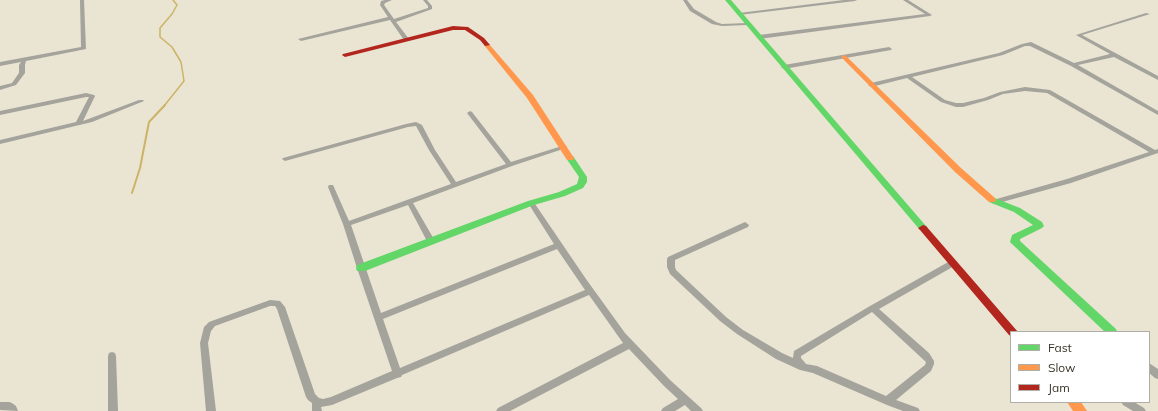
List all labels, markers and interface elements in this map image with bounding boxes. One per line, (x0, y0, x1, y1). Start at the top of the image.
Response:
legend (1010, 331, 1150, 403)
text: Fast (1048, 340, 1072, 355)
text: Slow (1048, 360, 1076, 375)
text: Jam (1048, 380, 1070, 395)

